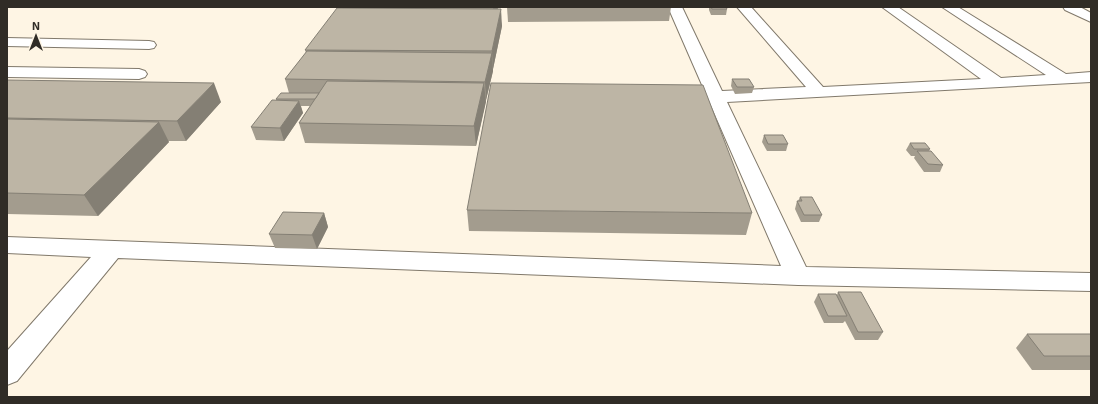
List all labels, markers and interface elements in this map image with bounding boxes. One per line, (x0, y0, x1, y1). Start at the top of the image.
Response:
north arrow (16, 16, 56, 56)
text: N (32, 19, 40, 32)

